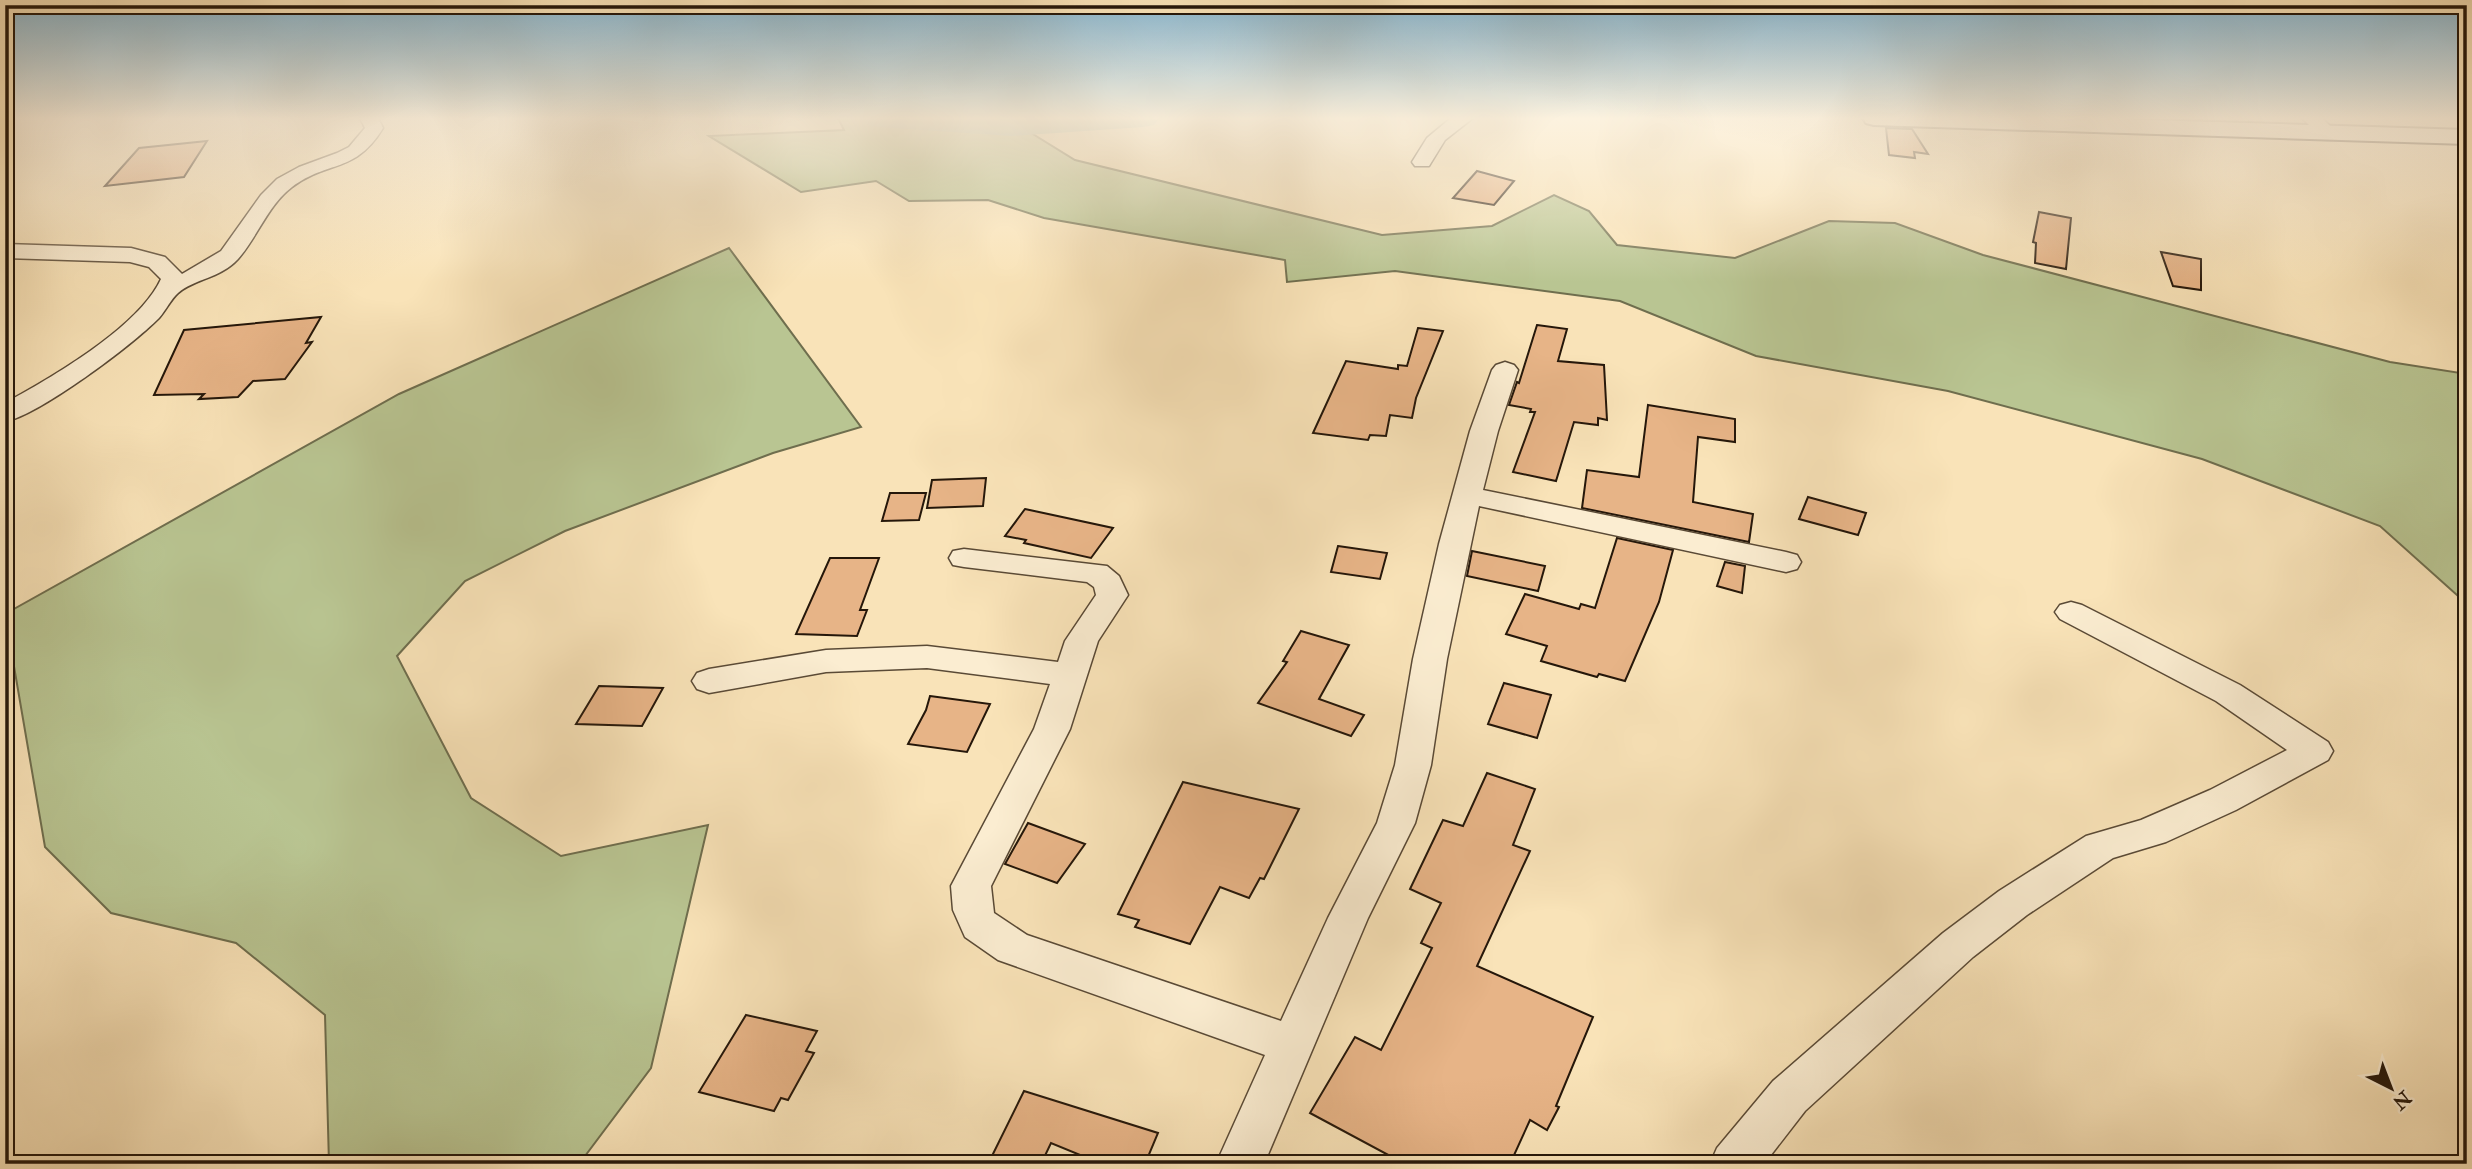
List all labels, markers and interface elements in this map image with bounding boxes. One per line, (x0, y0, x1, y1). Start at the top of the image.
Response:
north arrow (2356, 1054, 2426, 1124)
text: N (2387, 1085, 2417, 1115)

